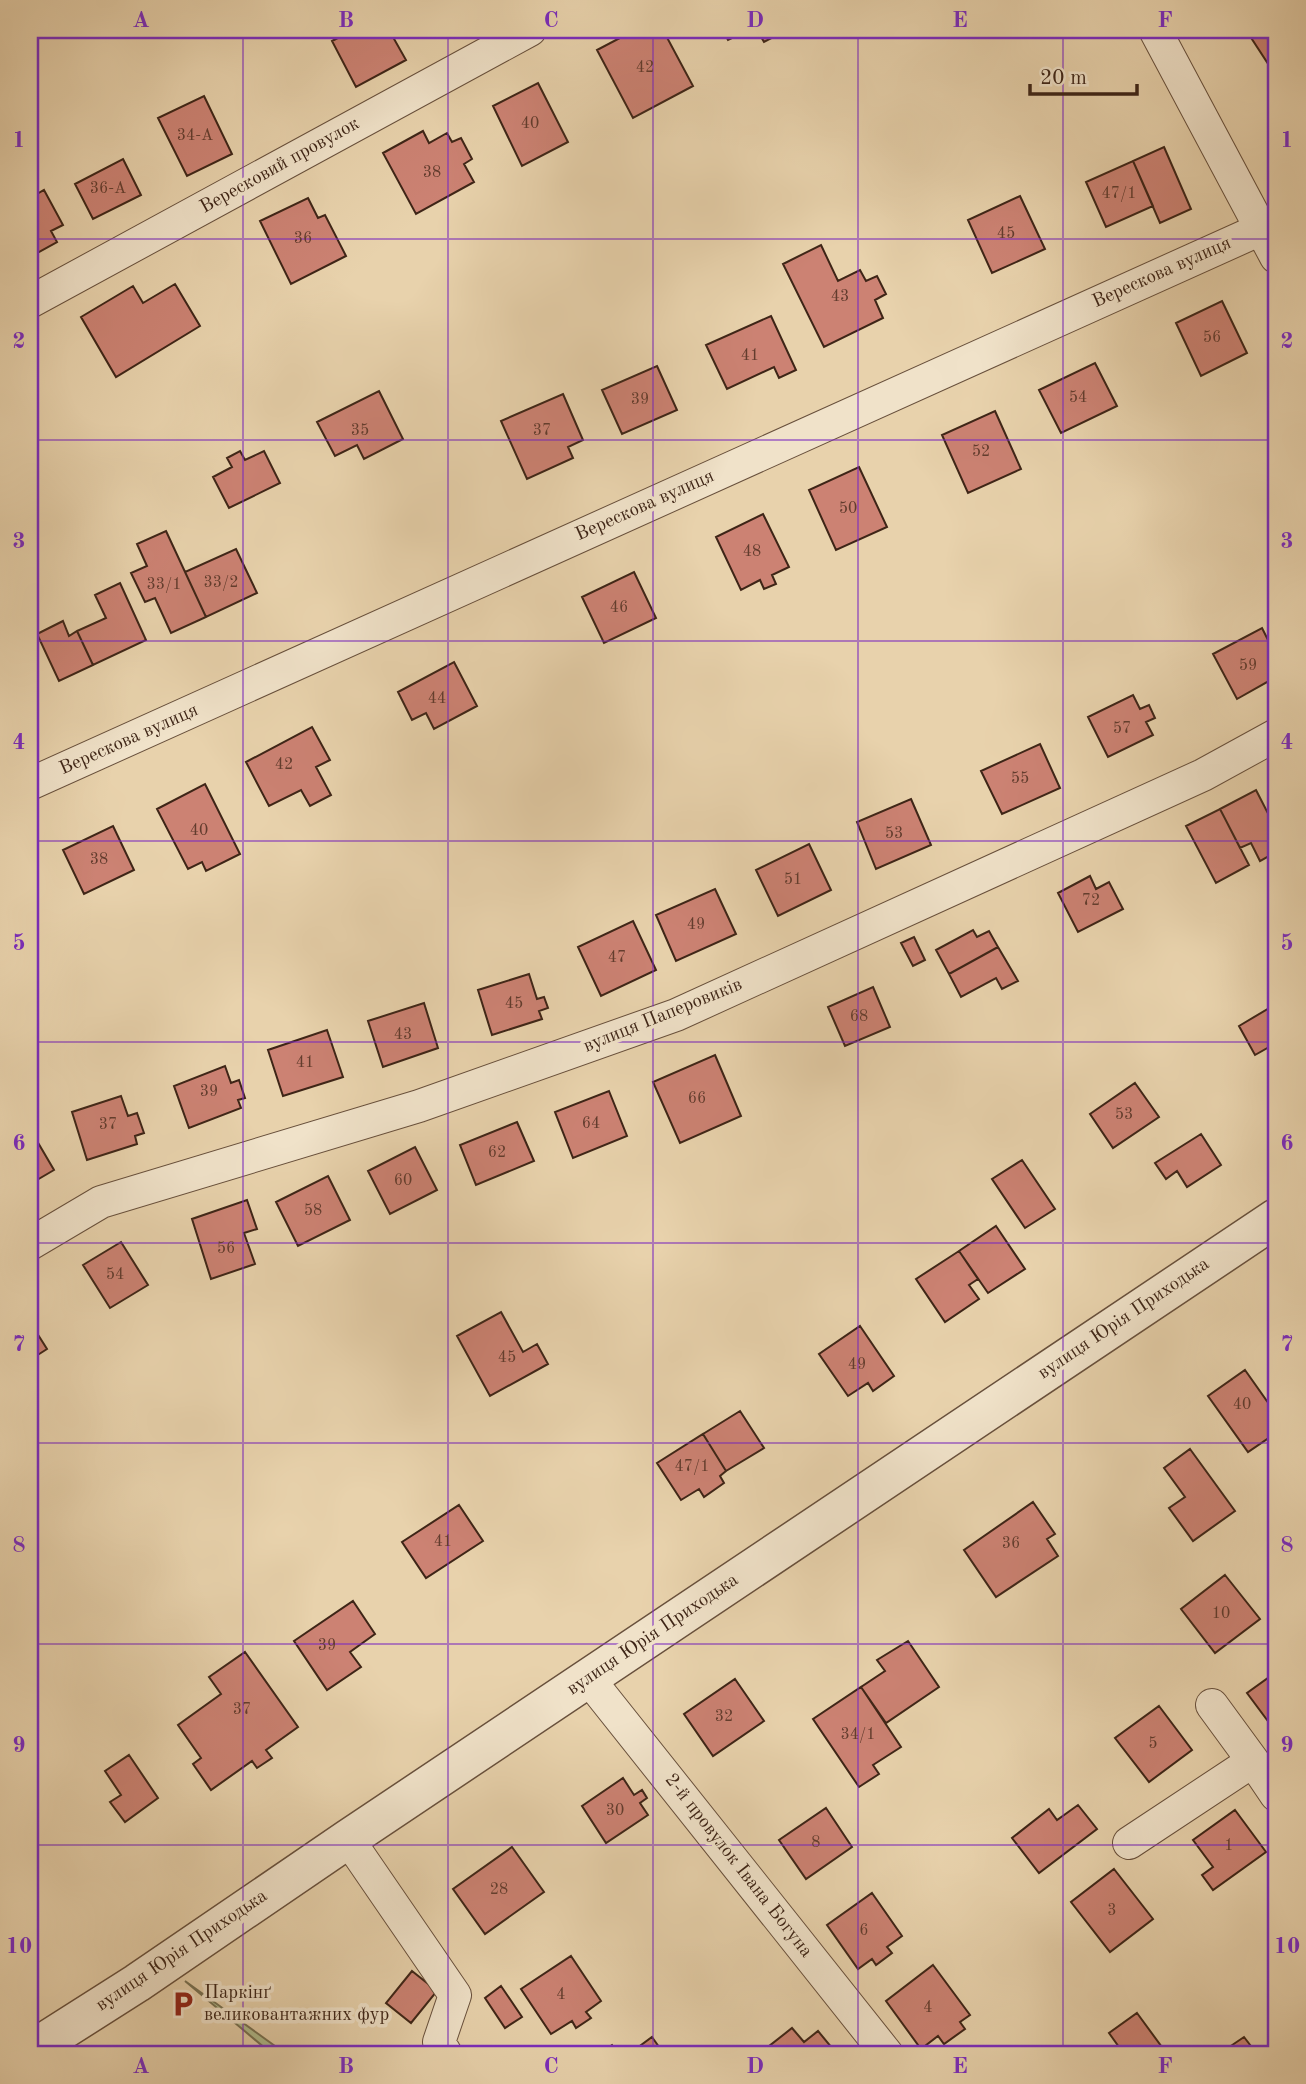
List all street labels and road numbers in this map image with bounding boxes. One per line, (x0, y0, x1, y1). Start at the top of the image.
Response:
street label: Вересковий провулок (197, 114, 363, 218)
street label: Верескова вулиця (1090, 234, 1234, 312)
street label: Верескова вулиця (573, 467, 717, 545)
street label: Верескова вулиця (57, 701, 201, 779)
street label: вулиця Паперовиків (581, 975, 745, 1057)
street label: вулиця Юрія Приходька (1035, 1254, 1214, 1383)
street label: вулиця Юрія Приходька (564, 1570, 743, 1699)
street label: 2-й провулок Івана Богуна (661, 1771, 816, 1962)
street label: вулиця Юрія Приходька (93, 1886, 272, 2015)

